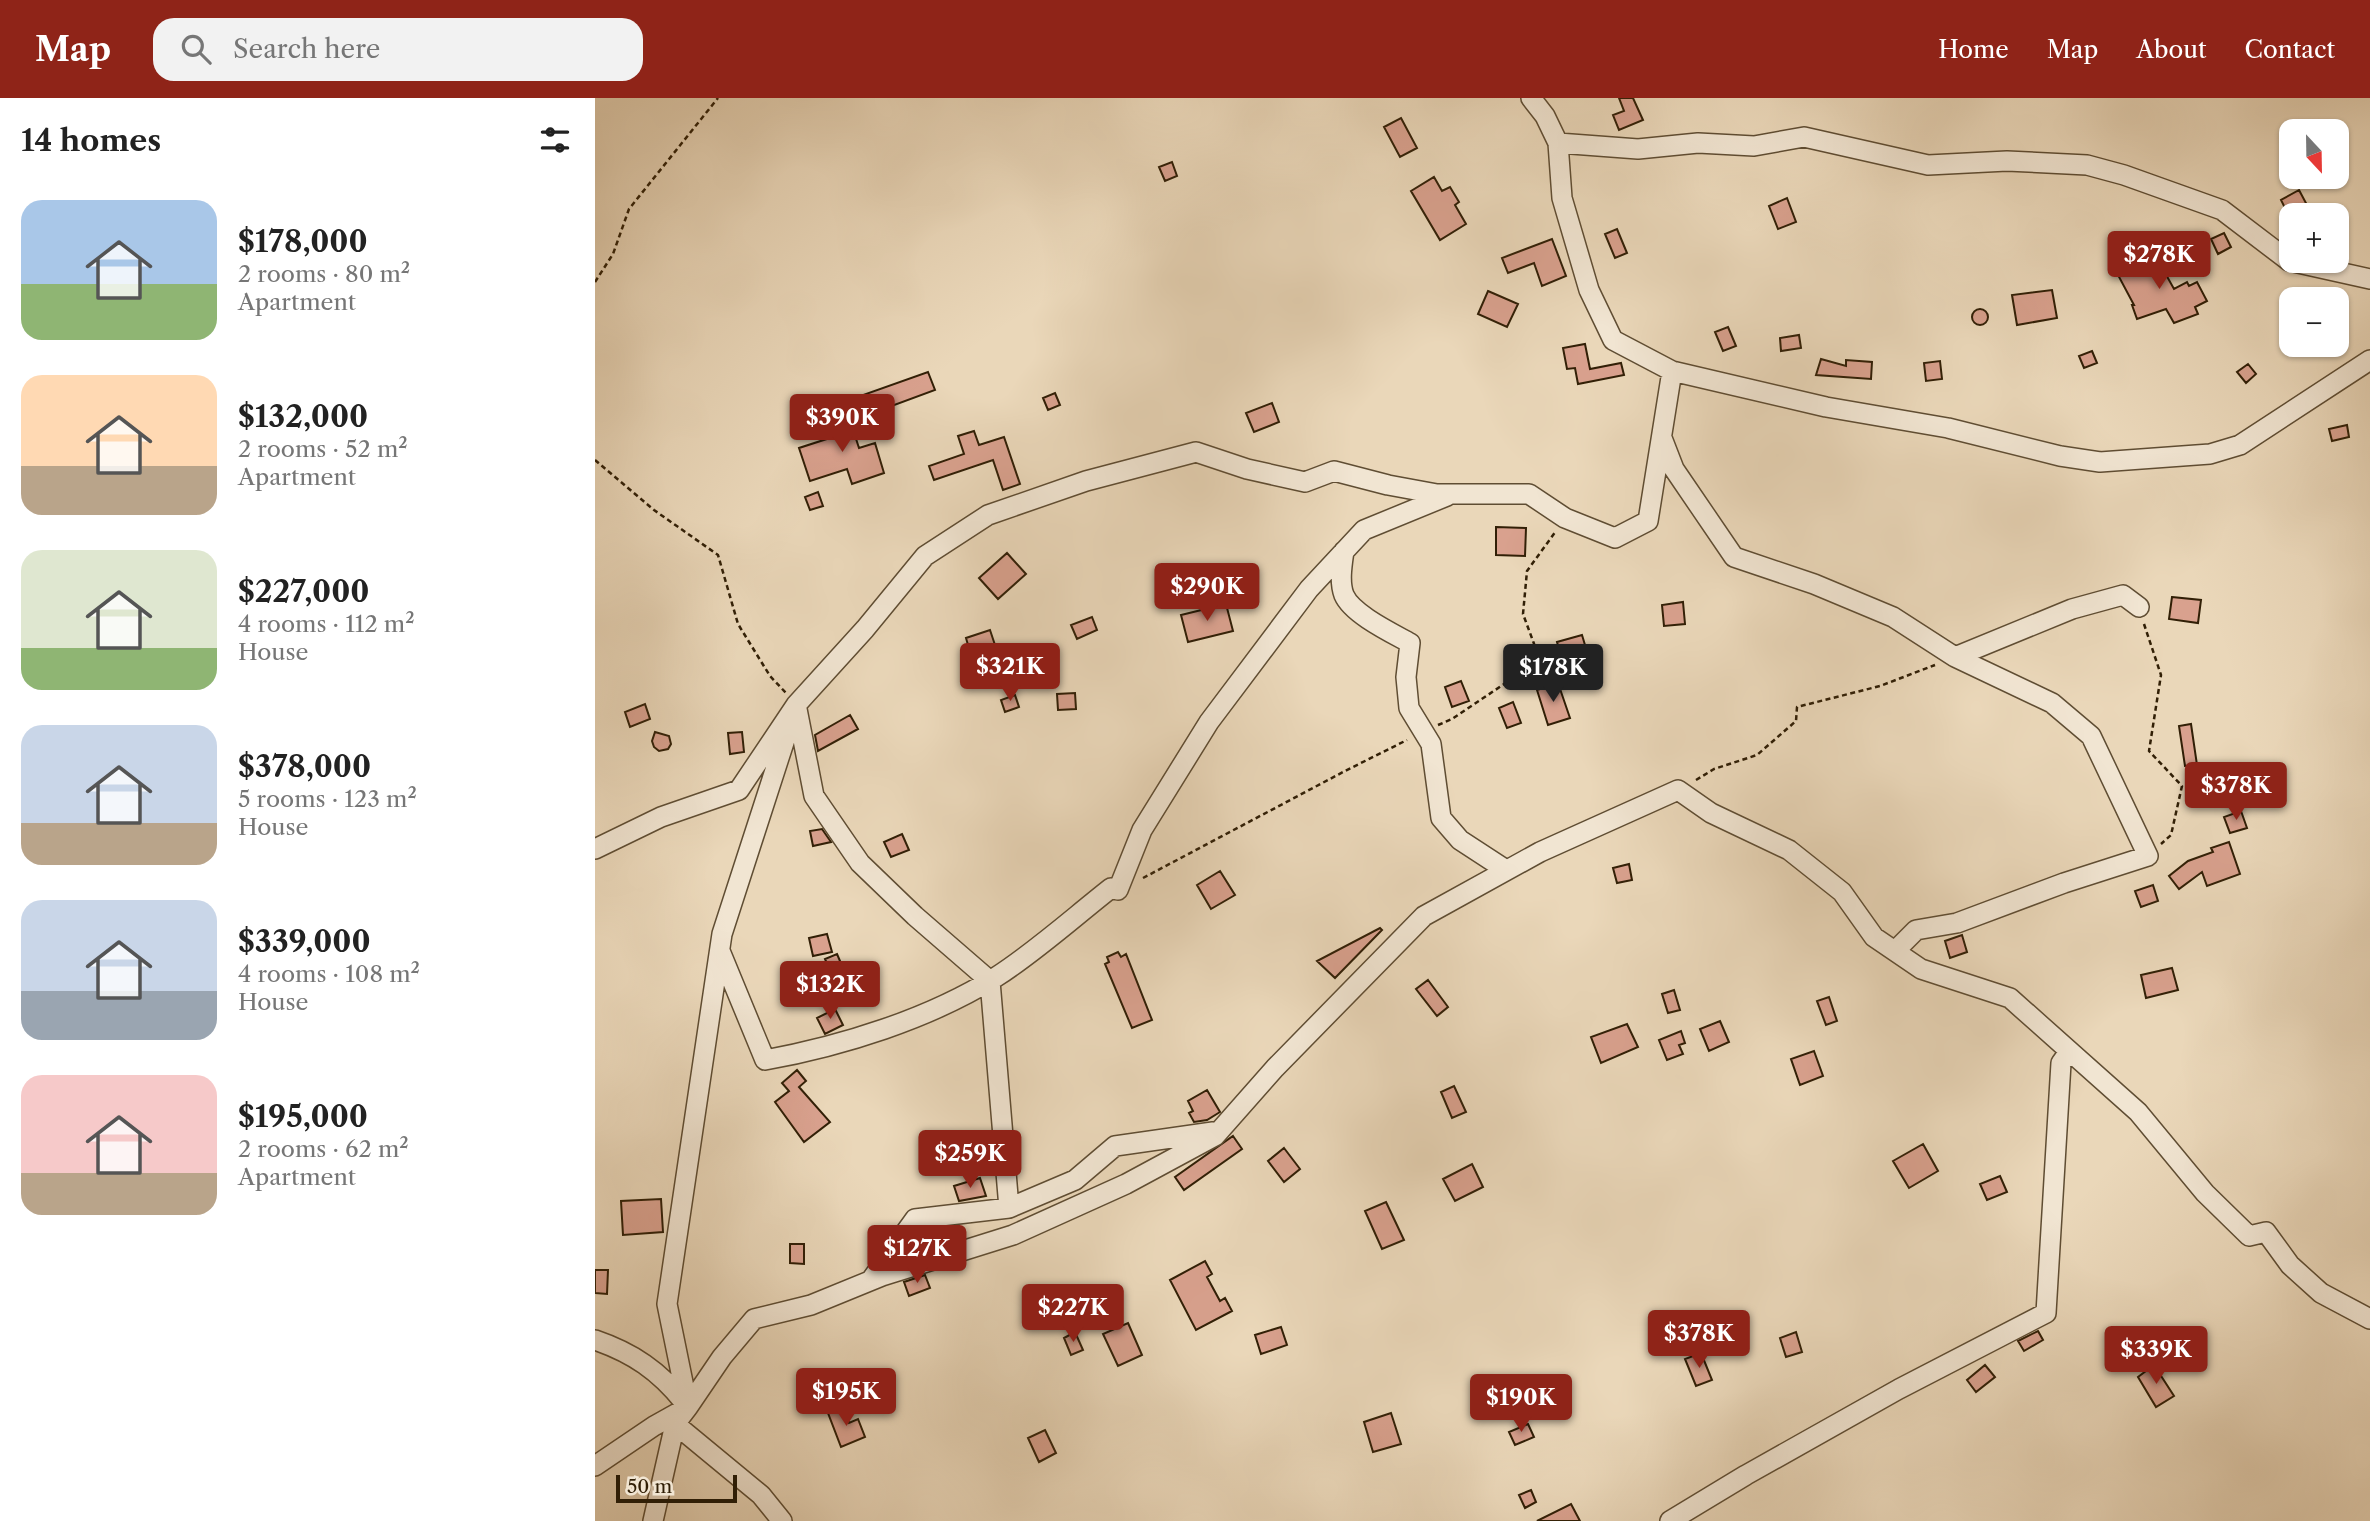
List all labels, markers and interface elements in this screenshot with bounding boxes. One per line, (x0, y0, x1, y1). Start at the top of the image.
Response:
search box (153, 18, 643, 81)
text: Map (35, 29, 111, 70)
icon: search (177, 30, 215, 68)
text: Search here (233, 33, 380, 65)
text: Home (1938, 35, 2009, 64)
text: Map (2047, 35, 2098, 64)
text: About (2136, 35, 2207, 64)
text: Contact (2245, 35, 2335, 64)
north arrow (2279, 119, 2349, 189)
map controls (2279, 119, 2349, 357)
icon: filters (536, 121, 574, 159)
text: 14 homes (21, 122, 161, 159)
button: + (2279, 203, 2349, 273)
text: $178,000 (238, 223, 368, 260)
icon: home (77, 228, 161, 312)
pin: $278K (2110, 232, 2208, 291)
text: $278K (2124, 240, 2194, 268)
text: 2 rooms · 80 m² (238, 260, 410, 288)
button: − (2279, 287, 2349, 357)
text: Apartment (238, 288, 356, 316)
pin: $390K (793, 394, 891, 454)
text: $132,000 (238, 398, 368, 435)
icon: home (77, 403, 161, 487)
text: $390K (806, 403, 878, 431)
text: 2 rooms · 52 m² (238, 435, 408, 463)
text: Apartment (238, 463, 356, 491)
pin: $290K (1158, 564, 1256, 623)
text: $290K (1170, 572, 1244, 600)
text: $227,000 (238, 573, 369, 610)
icon: home (77, 578, 161, 662)
text: 4 rooms · 112 m² (238, 610, 415, 638)
text: House (238, 638, 308, 666)
pin: $321K (961, 644, 1059, 703)
pin: $178K (1504, 644, 1602, 704)
text: $321K (976, 652, 1044, 680)
text: $178K (1519, 653, 1587, 681)
text: $378,000 (238, 748, 371, 785)
icon: home (77, 753, 161, 837)
pin: $378K (2187, 762, 2285, 822)
text: $378K (2201, 771, 2271, 799)
text: 5 rooms · 123 m² (238, 785, 417, 813)
text: House (238, 813, 308, 841)
text: $339,000 (238, 923, 371, 960)
icon: home (77, 928, 161, 1012)
text: 4 rooms · 108 m² (238, 960, 420, 988)
pin: $132K (781, 962, 879, 1021)
text: $132K (796, 970, 864, 998)
text: House (238, 988, 308, 1016)
text: $195,000 (238, 1098, 368, 1135)
icon: home (77, 1103, 161, 1187)
pin: $259K (921, 1130, 1019, 1190)
text: 2 rooms · 62 m² (238, 1135, 409, 1163)
text: $259K (934, 1139, 1006, 1167)
text: Apartment (238, 1163, 356, 1191)
pin: $127K (868, 1226, 966, 1285)
text: $127K (883, 1234, 951, 1262)
pin: $227K (1024, 1284, 1122, 1344)
text: $227K (1038, 1293, 1108, 1321)
pin: $378K (1650, 1310, 1748, 1370)
text: $378K (1664, 1319, 1734, 1347)
pin: $339K (2107, 1326, 2205, 1386)
text: $339K (2121, 1335, 2191, 1363)
pin: $195K (797, 1368, 895, 1428)
pin: $190K (1472, 1374, 1570, 1434)
text: $195K (812, 1377, 880, 1405)
text: $190K (1486, 1383, 1556, 1411)
scale bar (616, 1472, 737, 1504)
text: 50 m (627, 1475, 672, 1498)

